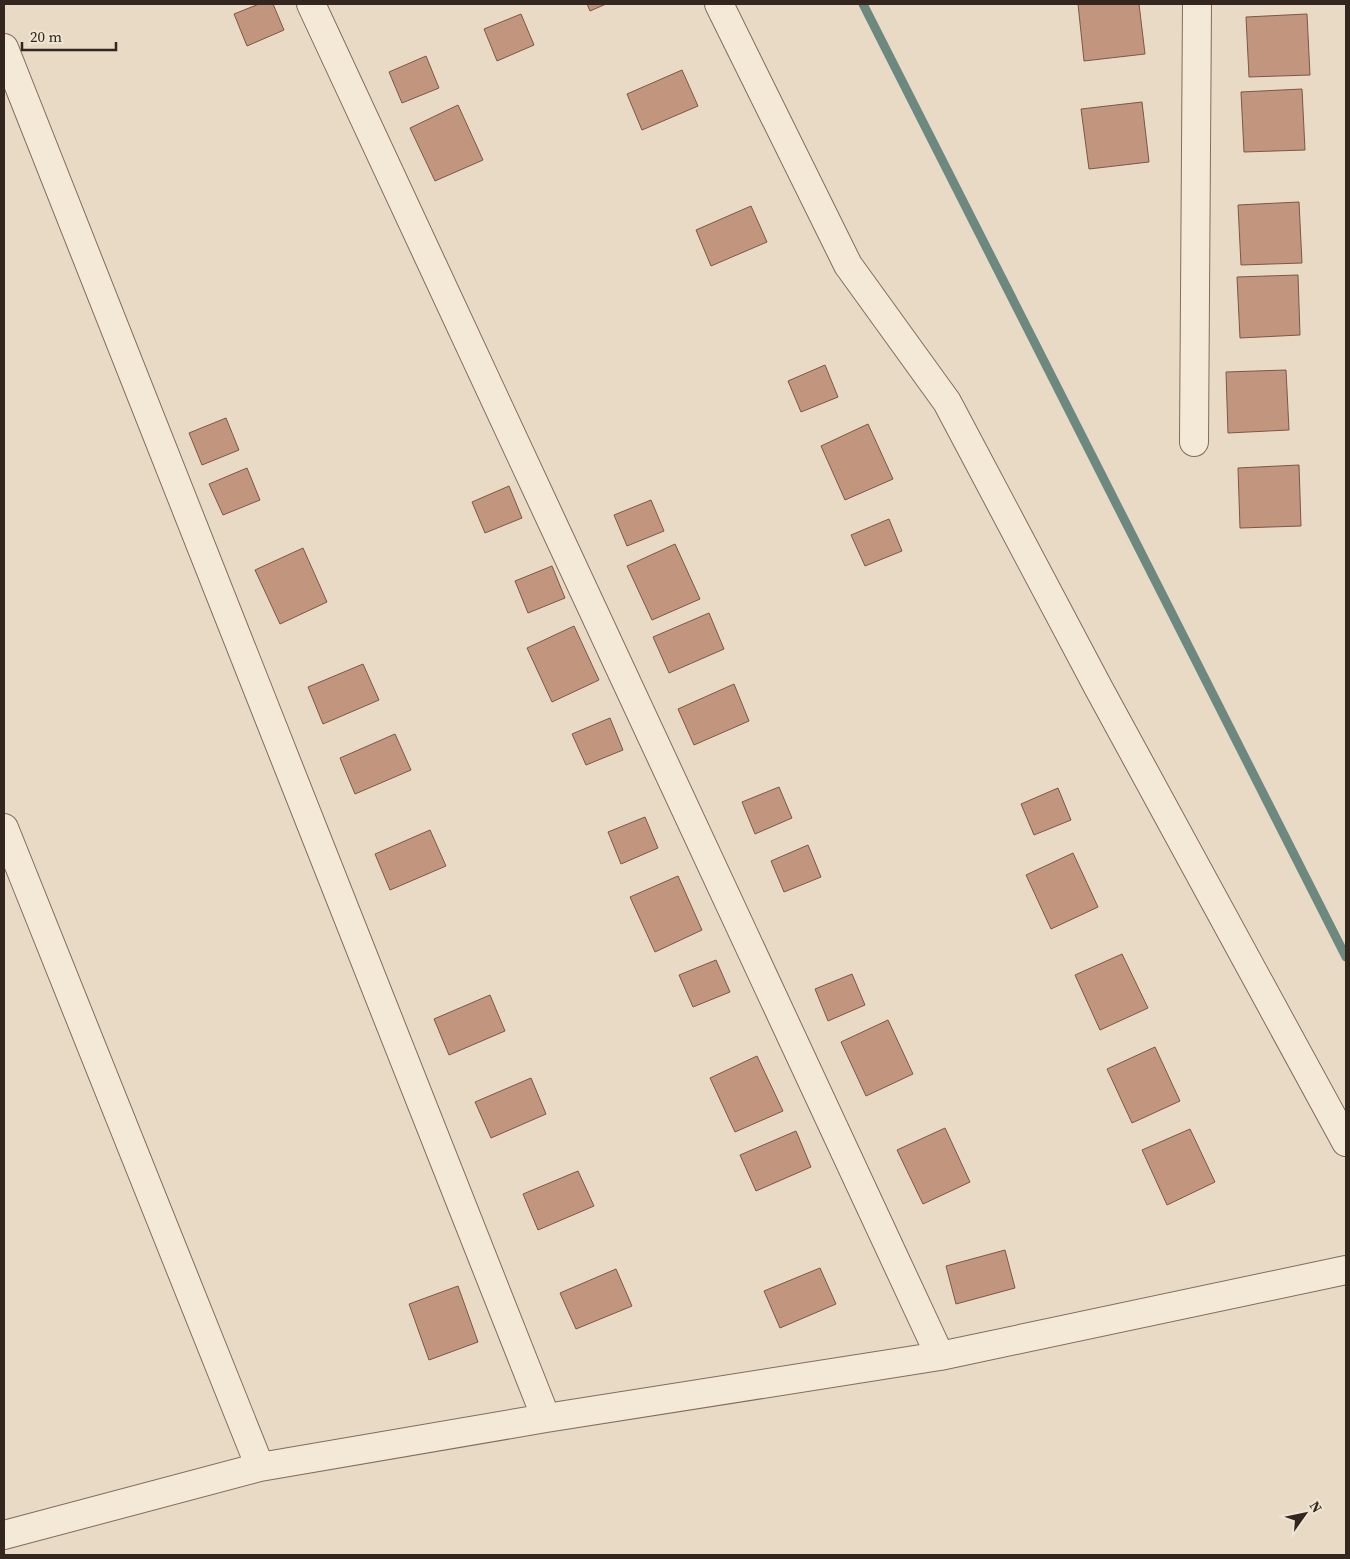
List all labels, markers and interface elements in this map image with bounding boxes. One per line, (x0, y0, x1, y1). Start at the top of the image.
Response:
scale bar (22, 20, 116, 52)
text: 20 m (30, 26, 62, 47)
north arrow (1280, 1489, 1330, 1539)
text: N (1305, 1497, 1327, 1517)

